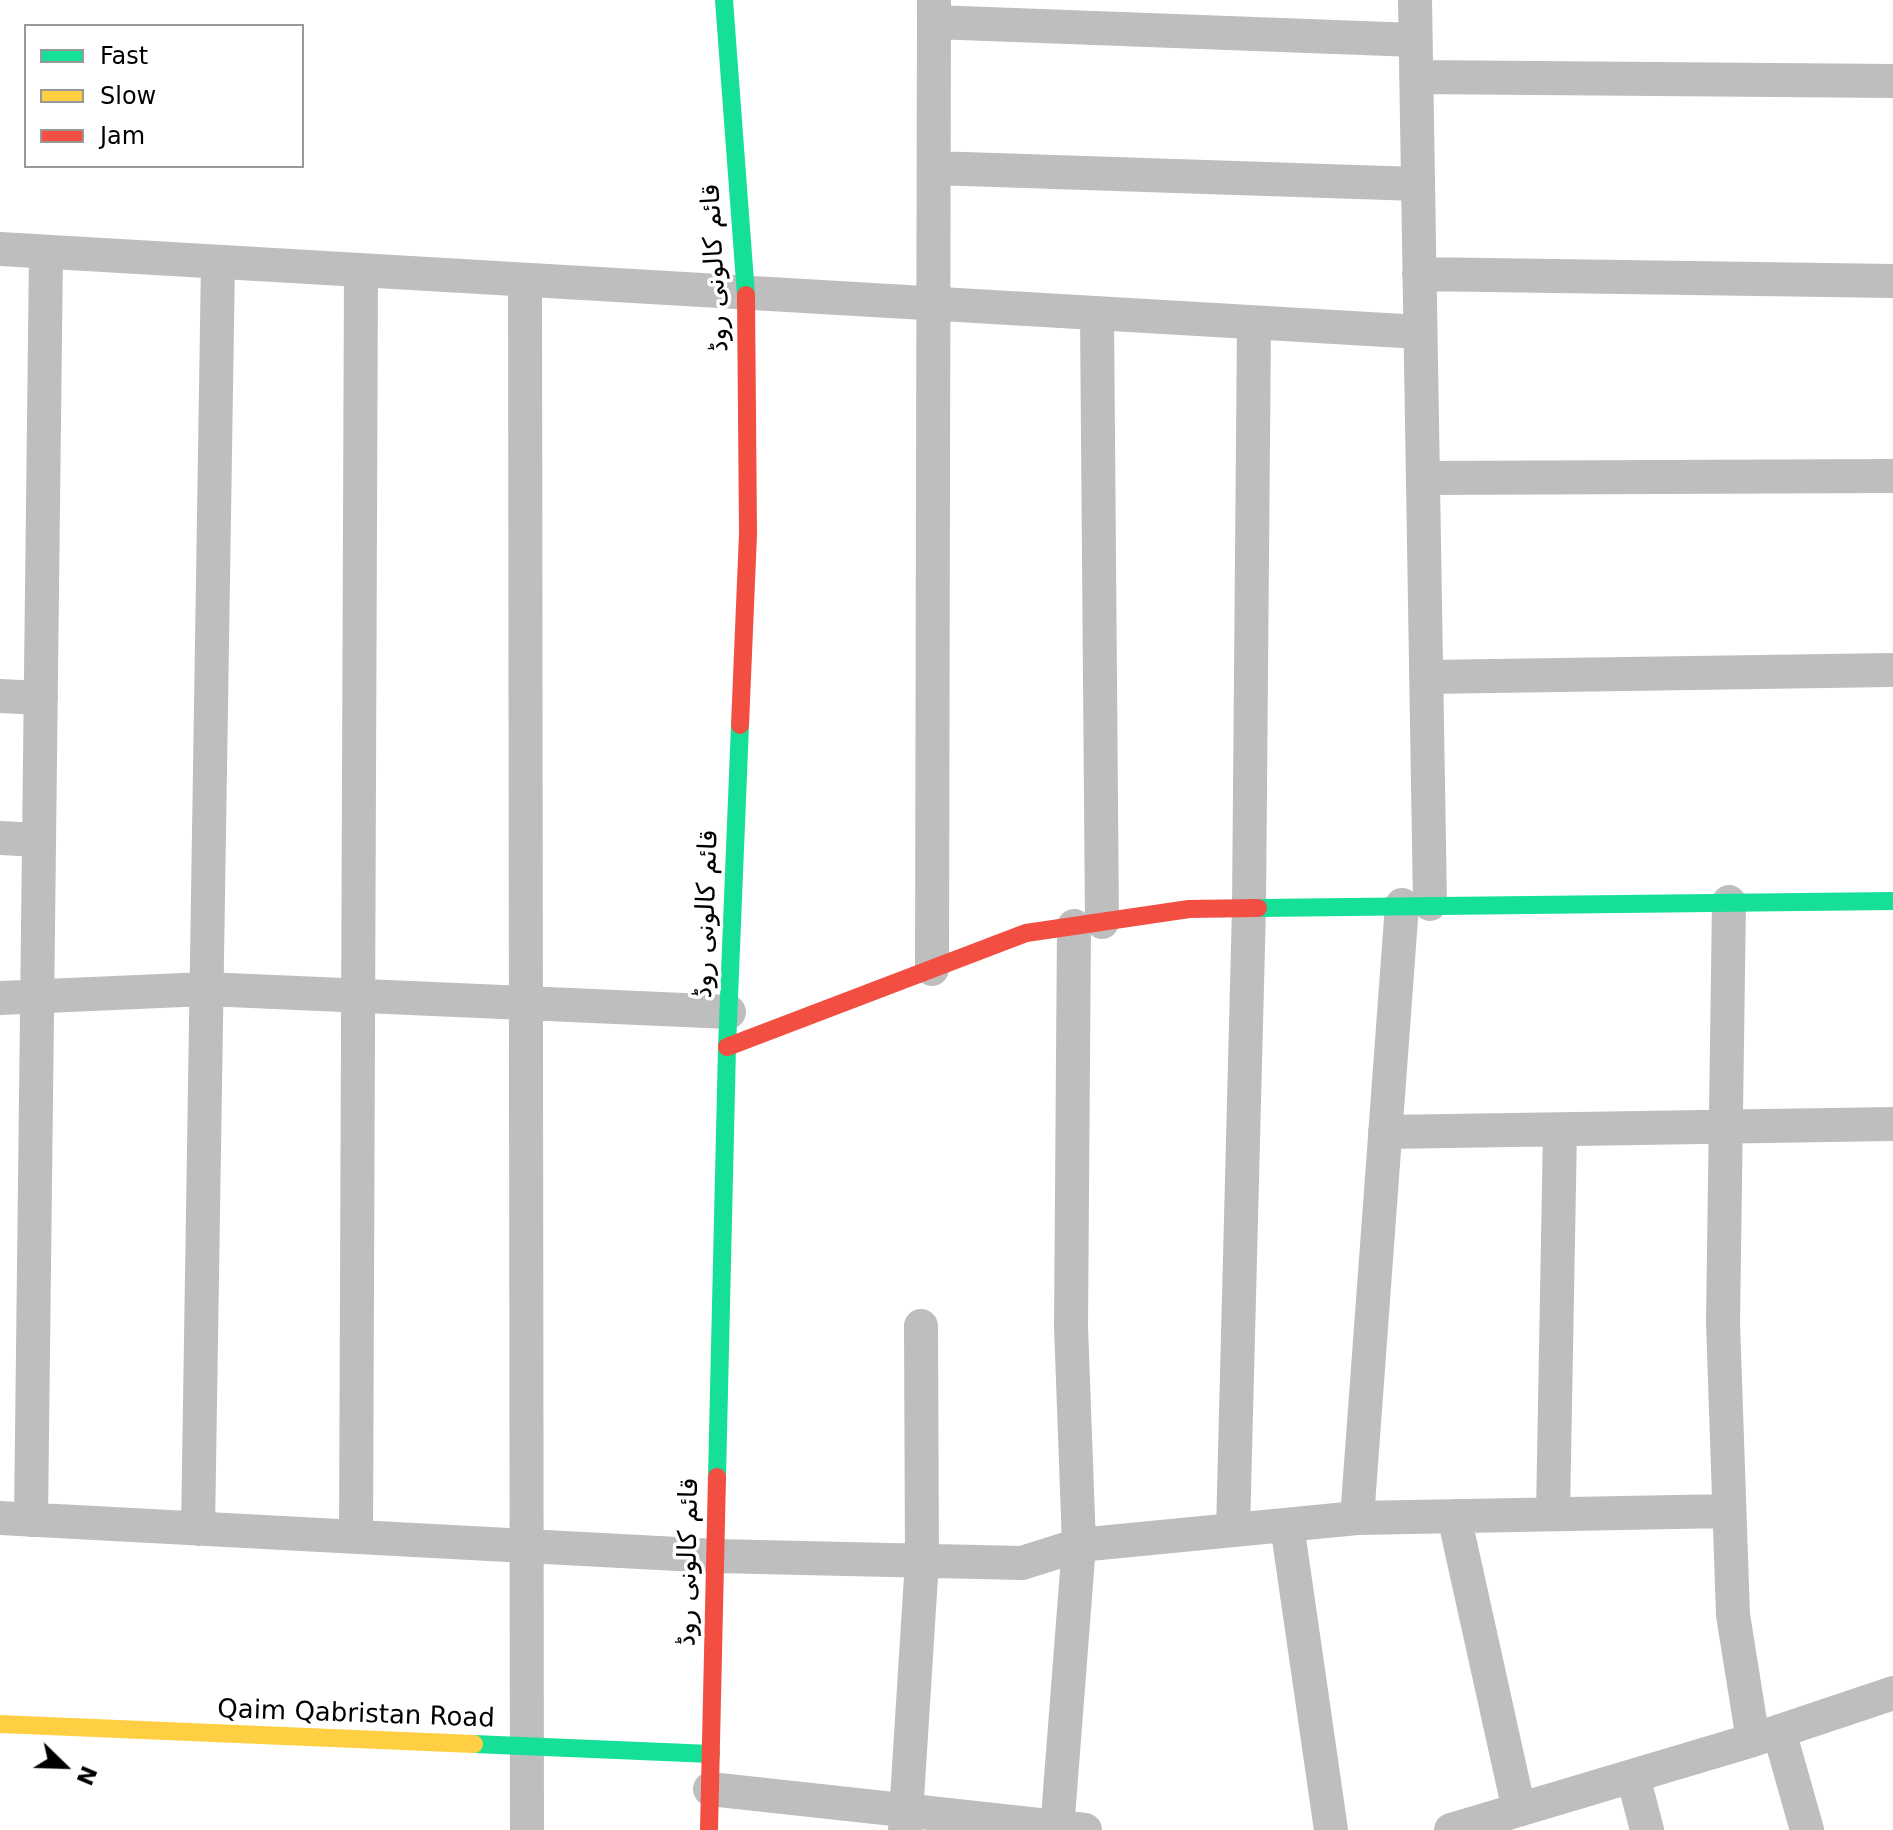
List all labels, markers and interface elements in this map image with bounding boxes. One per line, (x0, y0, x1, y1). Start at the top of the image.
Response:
legend (24, 24, 304, 168)
text: Fast (100, 42, 148, 70)
text: Slow (100, 82, 156, 110)
text: Jam (100, 122, 145, 150)
street label: قائم کالونی روڈ (696, 183, 736, 353)
street label: قائم کالونی روڈ (688, 829, 726, 999)
street label: قائم کالونی روڈ (672, 1477, 706, 1647)
street label: Qaim Qabristan Road (217, 1695, 495, 1735)
north arrow (24, 1726, 104, 1806)
text: N (71, 1762, 102, 1789)

